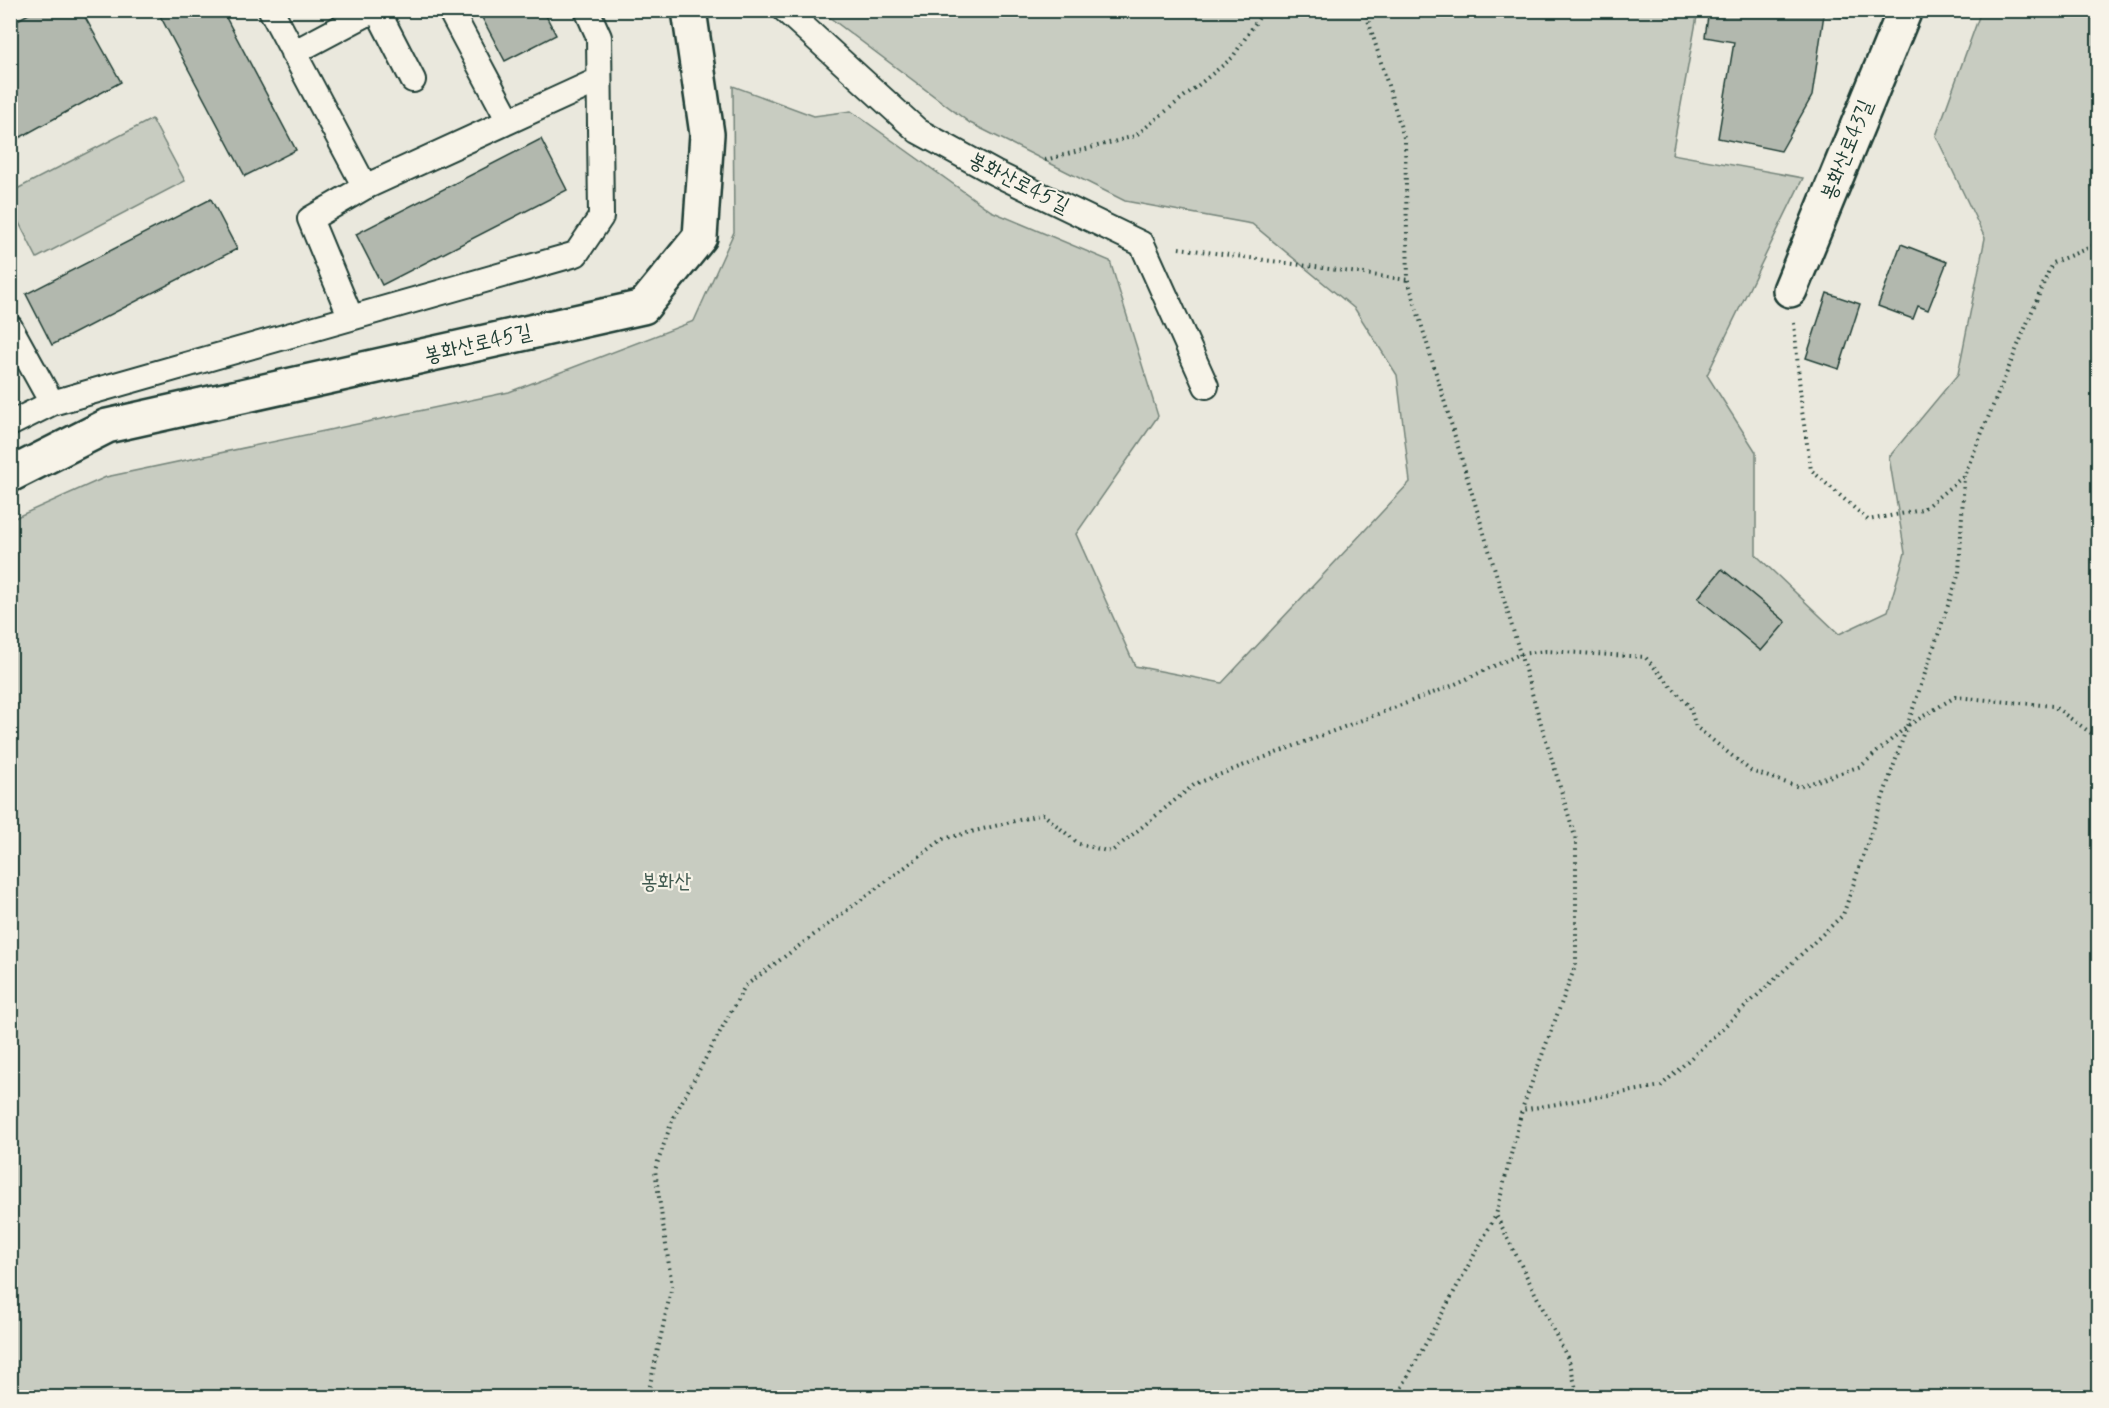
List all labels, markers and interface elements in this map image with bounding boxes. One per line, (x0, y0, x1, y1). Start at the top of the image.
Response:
street label: 봉화산로43길 (1814, 95, 1880, 204)
street label: 봉화산로45길 (964, 146, 1074, 220)
street label: 봉화산로45길 (422, 318, 534, 370)
park label: 봉화산 (641, 868, 691, 896)

